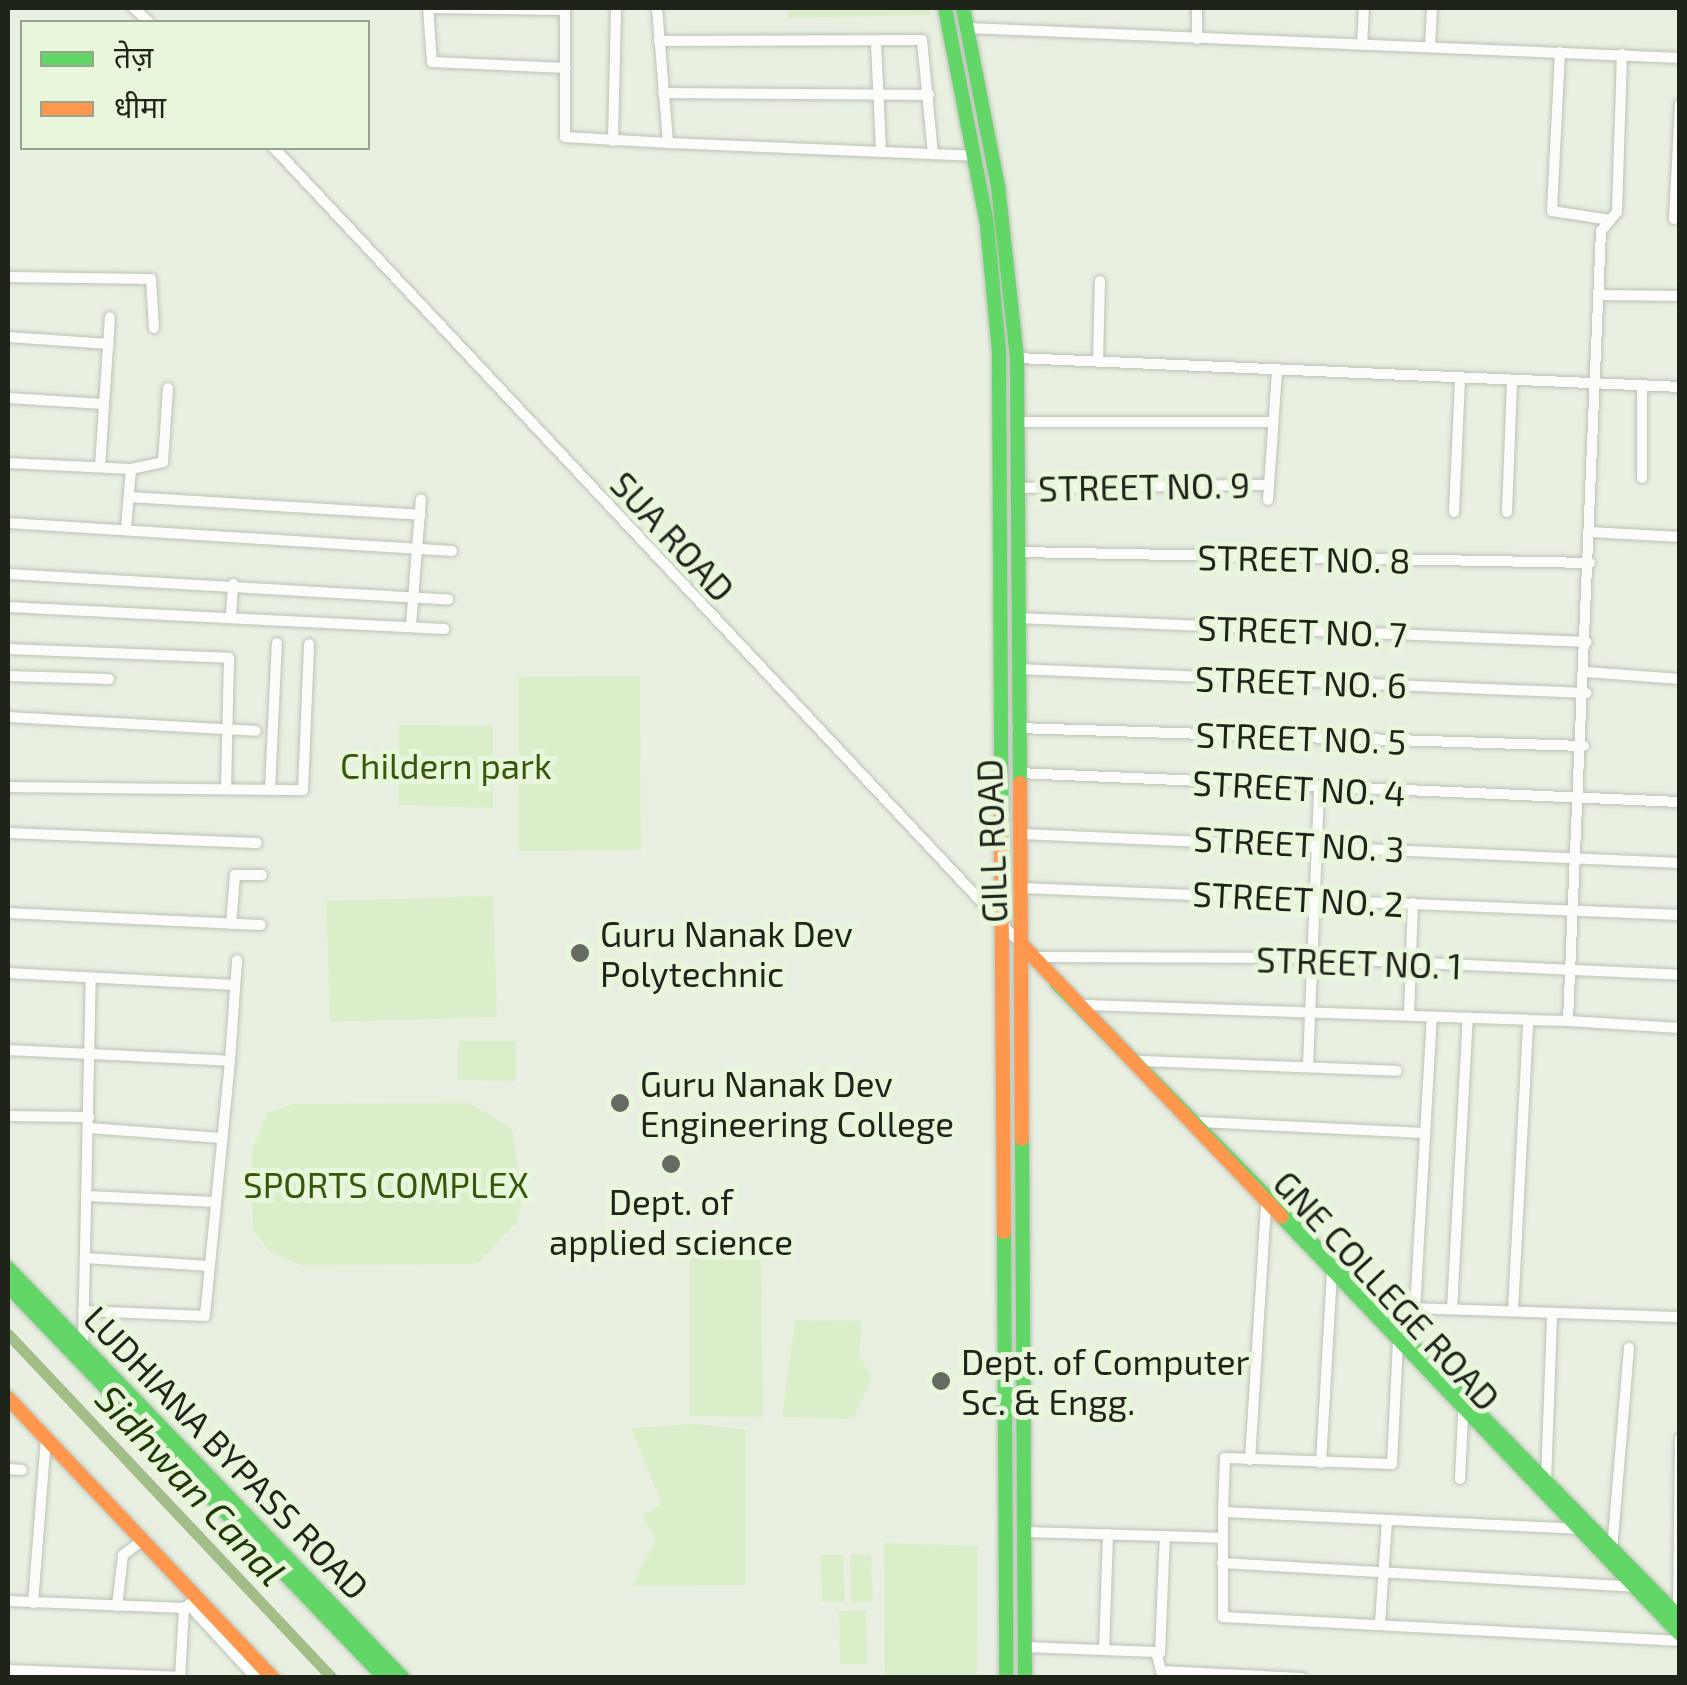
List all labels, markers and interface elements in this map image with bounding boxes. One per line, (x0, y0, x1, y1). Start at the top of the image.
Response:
legend (20, 20, 370, 150)
text: तेज़ (114, 38, 153, 74)
text: धीमा (114, 88, 166, 124)
street label: SUA ROAD (602, 462, 744, 610)
street label: STREET NO. 9 (1037, 463, 1251, 509)
street label: STREET NO. 8 (1197, 535, 1411, 581)
street label: STREET NO. 7 (1196, 605, 1408, 655)
street label: STREET NO. 6 (1194, 656, 1408, 706)
street label: STREET NO. 5 (1195, 712, 1407, 762)
park label: Childern park (340, 744, 552, 786)
street label: GILL ROAD (967, 758, 1015, 924)
street label: STREET NO. 4 (1191, 760, 1407, 814)
street label: STREET NO. 3 (1192, 816, 1406, 870)
street label: STREET NO. 2 (1191, 871, 1405, 925)
place label: Guru Nanak Dev Polytechnic (600, 912, 853, 994)
street label: STREET NO. 1 (1255, 937, 1463, 987)
marker: Guru Nanak Dev Polytechnic (569, 942, 591, 964)
place label: Guru Nanak Dev Engineering College (640, 1062, 954, 1144)
marker: Guru Nanak Dev Engineering College (609, 1092, 631, 1114)
marker: Dept. of applied science (660, 1153, 682, 1175)
street label: GNE COLLEGE ROAD (1265, 1162, 1509, 1418)
park label: SPORTS COMPLEX (243, 1163, 529, 1205)
place label: Dept. of applied science (549, 1180, 793, 1262)
street label: LUDHIANA BYPASS ROAD (76, 1296, 378, 1608)
place label: Dept. of Computer Sc. & Engg. (961, 1340, 1250, 1422)
marker: Dept. of Computer Sc. & Engg. (930, 1370, 952, 1392)
water label: Sidhwan Canal (87, 1376, 295, 1594)

